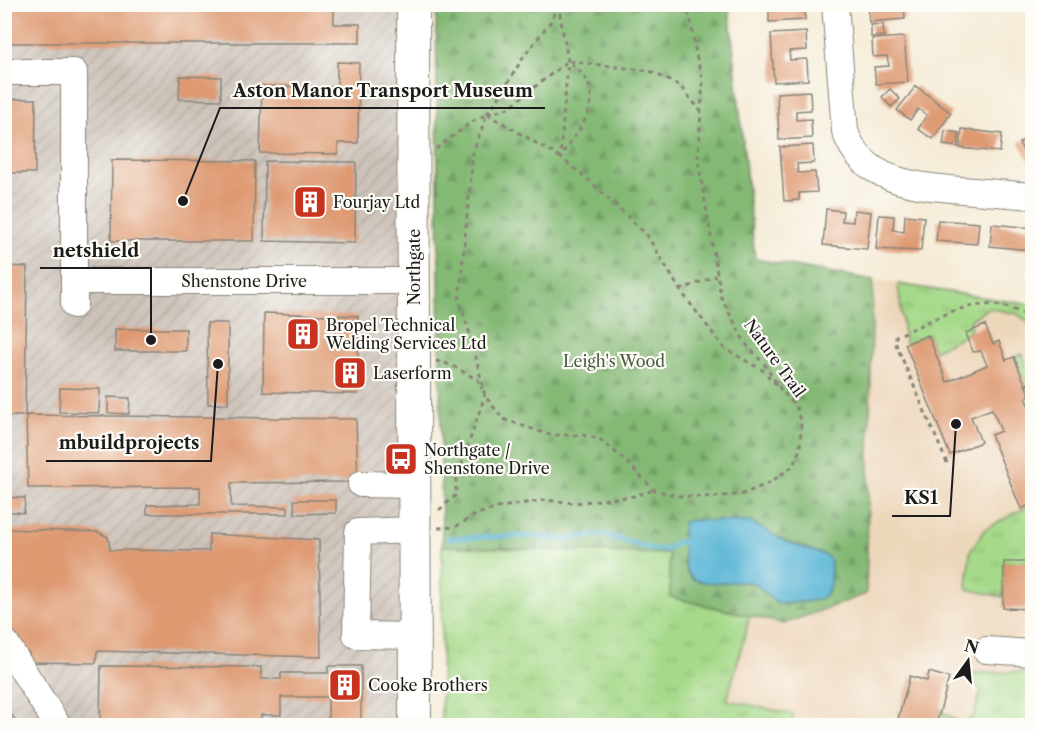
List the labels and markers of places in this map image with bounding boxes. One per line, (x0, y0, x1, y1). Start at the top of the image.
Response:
callout: Aston Manor Transport Museum (220, 72, 545, 108)
building icon: Fourjay Ltd (292, 184, 328, 220)
place label: Fourjay Ltd (333, 192, 421, 212)
callout: netshield (40, 232, 151, 268)
place label: Bropel Technical Welding Services Ltd (325, 315, 487, 353)
building icon: Bropel Technical Welding Services Ltd (285, 316, 321, 352)
building icon: Laserform (332, 355, 368, 391)
place label: Laserform (373, 363, 452, 383)
callout: mbuildprojects (46, 425, 211, 461)
place label: Northgate / Shenstone Drive (424, 440, 550, 478)
bus stop icon: Northgate / Shenstone Drive (383, 441, 419, 477)
callout: KS1 (892, 480, 950, 516)
building icon: Cooke Brothers (327, 667, 363, 703)
place label: Cooke Brothers (368, 675, 488, 695)

